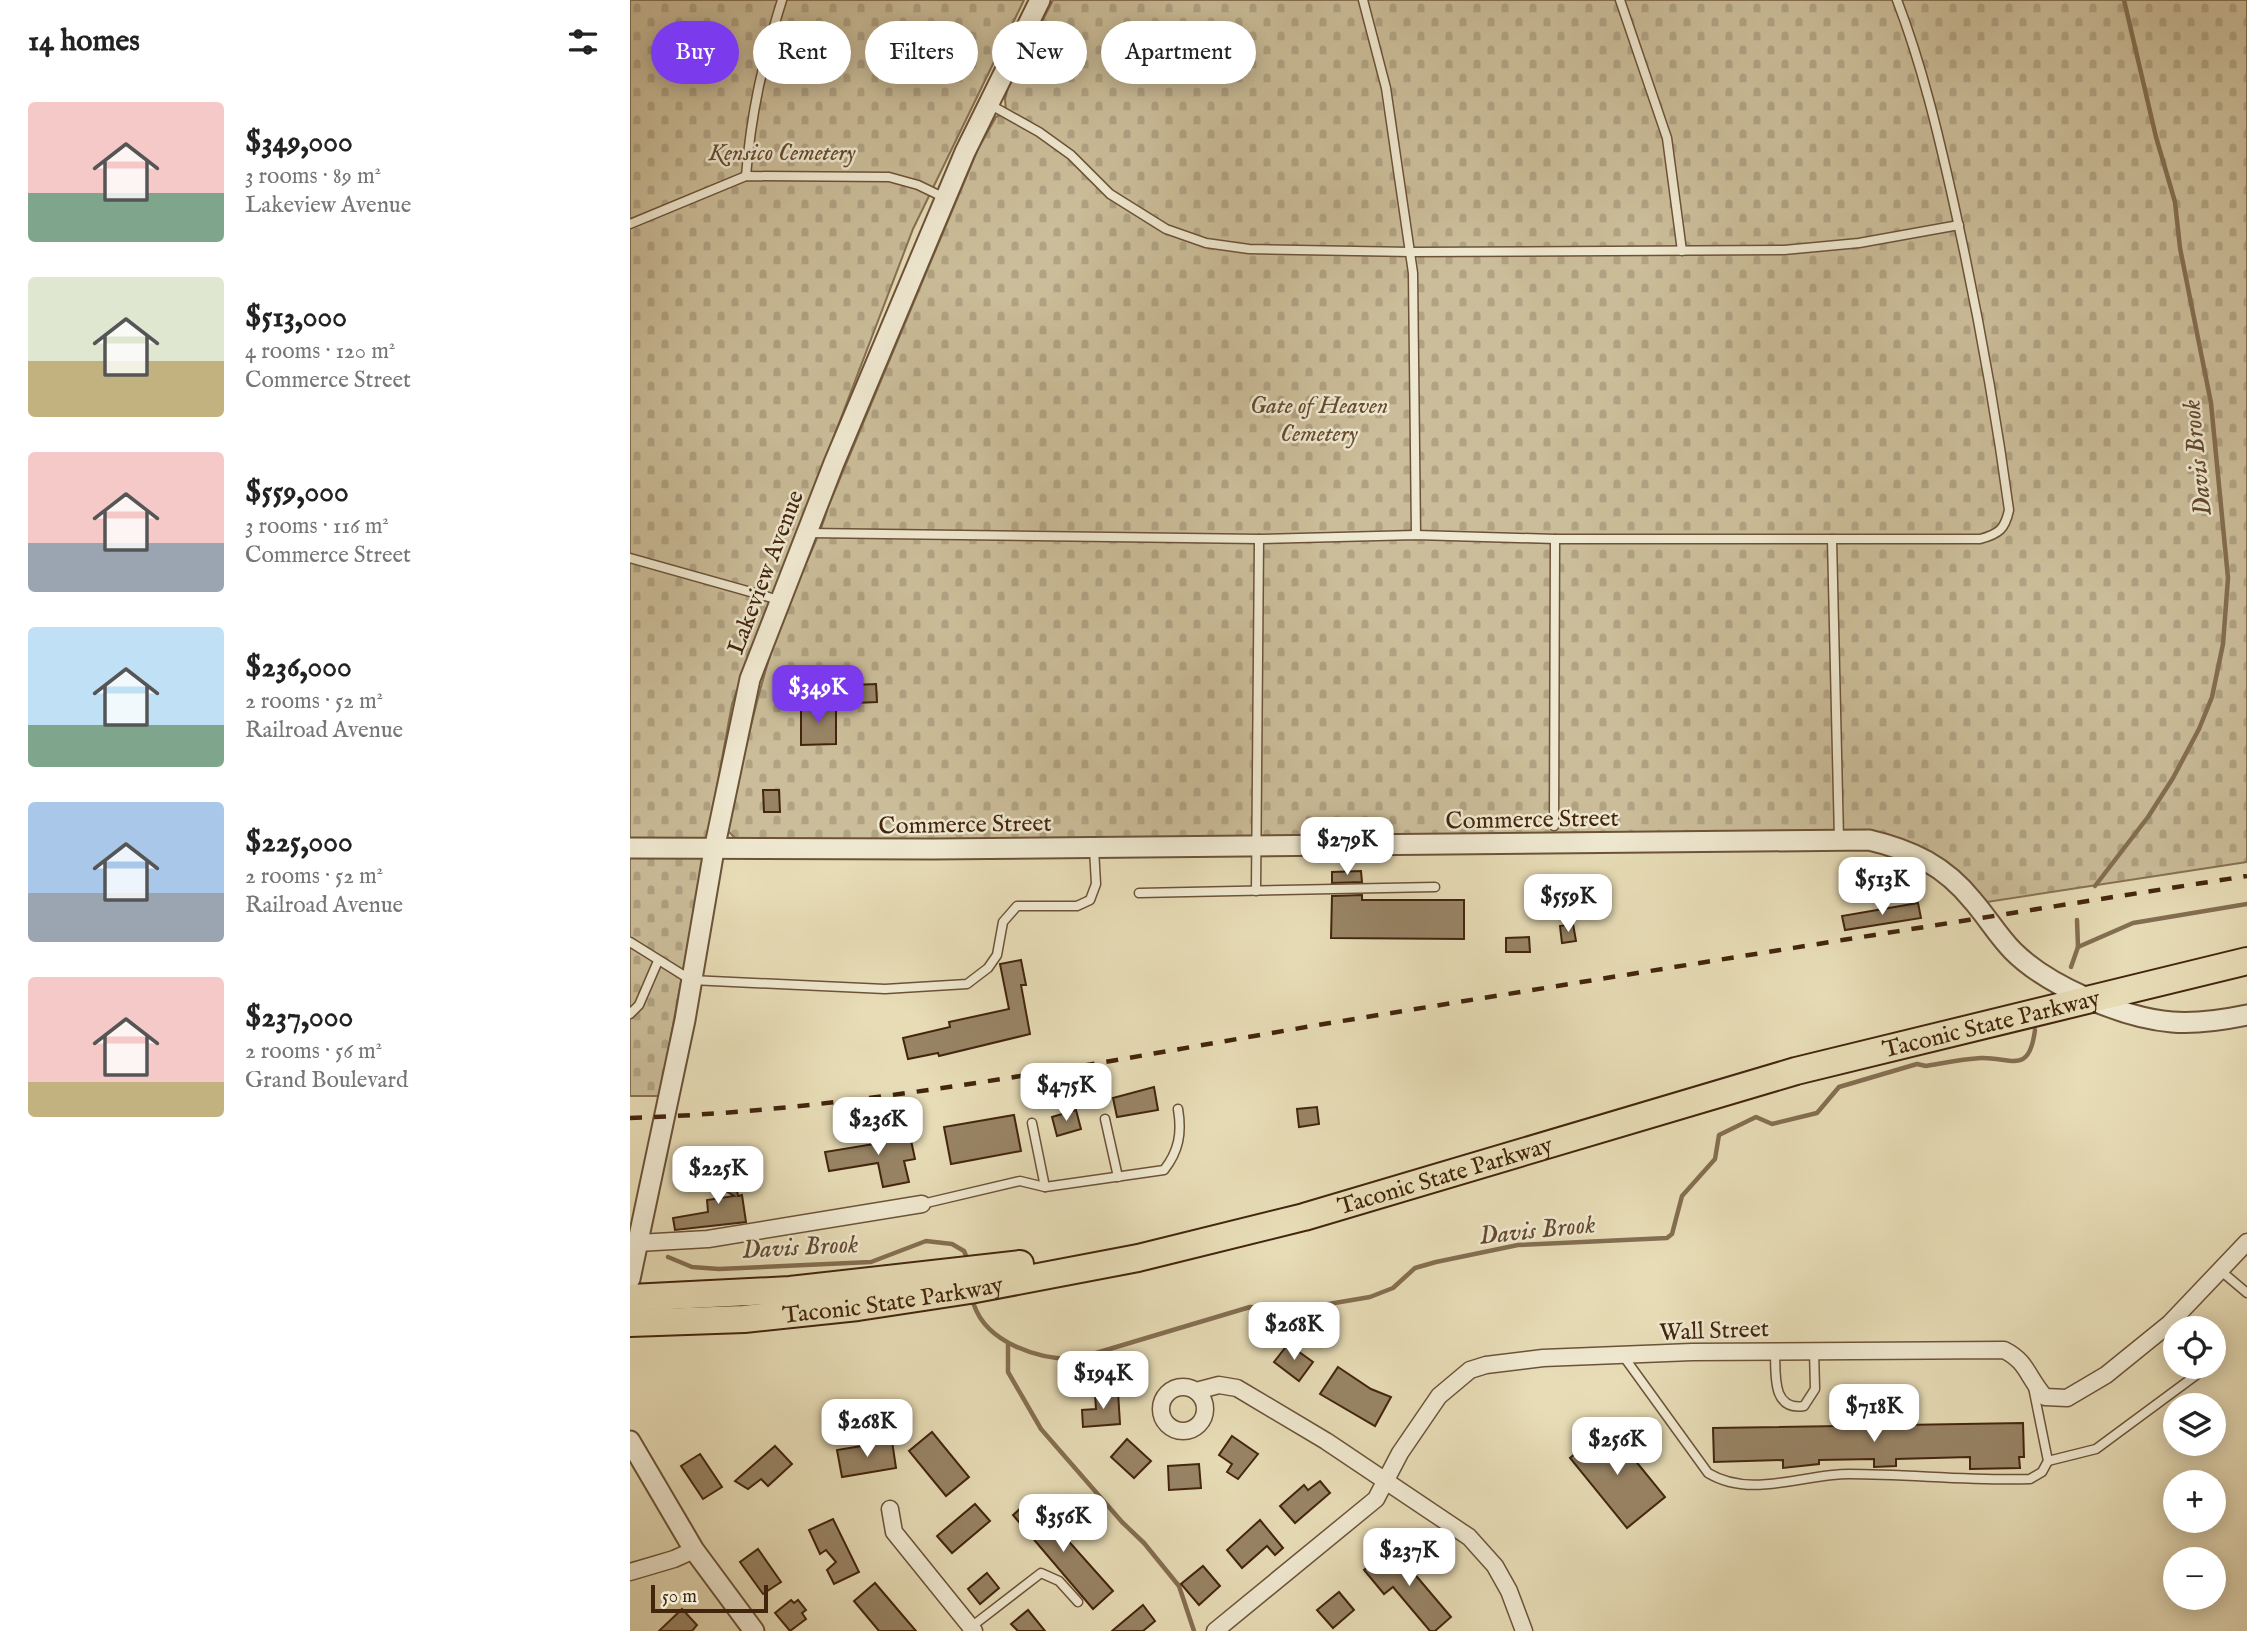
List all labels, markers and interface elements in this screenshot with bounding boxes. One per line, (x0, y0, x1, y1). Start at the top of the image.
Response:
chip: Buy (651, 21, 739, 84)
chip: Rent (753, 21, 851, 84)
chip: Filters (865, 21, 978, 84)
chip: New (992, 21, 1087, 84)
chip: Apartment (1101, 21, 1256, 84)
text: 14 homes (28, 23, 140, 61)
icon: filters (564, 23, 602, 61)
text: $349,000 (245, 124, 353, 162)
icon: home (84, 130, 168, 214)
park label: Kensico Cemetery (708, 138, 857, 169)
text: 3 rooms · 89 m² (245, 162, 381, 191)
text: Lakeview Avenue (245, 191, 411, 220)
text: $513,000 (245, 299, 347, 337)
icon: home (84, 305, 168, 389)
text: 4 rooms · 120 m² (245, 337, 395, 366)
text: Commerce Street (245, 366, 411, 395)
park label: Gate of Heaven Cemetery (1250, 391, 1388, 450)
water label: Davis Brook (2175, 397, 2220, 518)
text: $559,000 (245, 474, 349, 512)
icon: home (84, 480, 168, 564)
street label: Lakeview Avenue (721, 486, 812, 659)
text: 3 rooms · 116 m² (245, 512, 389, 541)
text: Commerce Street (245, 541, 411, 570)
text: $236,000 (245, 649, 352, 687)
icon: home (84, 655, 168, 739)
pin: $349K (769, 666, 867, 725)
text: $349K (788, 673, 848, 702)
text: 2 rooms · 52 m² (245, 687, 383, 716)
text: Railroad Avenue (245, 716, 403, 745)
street label: Commerce Street (1445, 803, 1619, 838)
street label: Commerce Street (878, 808, 1052, 843)
pin: $279K (1298, 818, 1396, 877)
text: $225,000 (245, 824, 353, 862)
text: $279K (1317, 825, 1377, 854)
icon: home (84, 830, 168, 914)
pin: $513K (1833, 858, 1931, 917)
text: 2 rooms · 52 m² (245, 862, 383, 891)
text: $513K (1855, 865, 1909, 894)
pin: $559K (1519, 874, 1617, 934)
text: $559K (1540, 882, 1596, 911)
text: Railroad Avenue (245, 891, 403, 920)
street label: Taconic State Parkway (1880, 983, 2103, 1066)
text: $237,000 (245, 999, 353, 1037)
icon: home (84, 1005, 168, 1089)
text: 2 rooms · 56 m² (245, 1037, 382, 1066)
pin: $475K (1017, 1064, 1115, 1123)
text: Grand Boulevard (245, 1066, 408, 1095)
text: $475K (1036, 1071, 1096, 1100)
pin: $236K (829, 1098, 927, 1157)
text: $236K (849, 1105, 907, 1134)
street label: Taconic State Parkway (1334, 1130, 1557, 1223)
pin: $225K (669, 1146, 767, 1206)
text: $225K (688, 1154, 748, 1183)
water label: Davis Brook (1477, 1208, 1598, 1253)
water label: Davis Brook (741, 1228, 860, 1267)
street label: Taconic State Parkway (781, 1270, 1006, 1332)
pin: $268K (1245, 1302, 1343, 1362)
text: $268K (1265, 1310, 1323, 1339)
street label: Wall Street (1659, 1314, 1769, 1349)
map controls (2163, 1316, 2226, 1610)
button: locate (2163, 1316, 2226, 1379)
pin: $194K (1054, 1352, 1152, 1411)
text: $194K (1073, 1359, 1133, 1388)
pin: $718K (1825, 1384, 1923, 1444)
text: $718K (1845, 1392, 1903, 1421)
button: layers (2163, 1393, 2226, 1456)
pin: $268K (818, 1400, 916, 1459)
text: $268K (838, 1407, 896, 1436)
pin: $256K (1568, 1418, 1666, 1477)
text: $256K (1588, 1425, 1646, 1454)
button: + (2163, 1470, 2226, 1533)
pin: $356K (1014, 1494, 1112, 1554)
text: $356K (1035, 1502, 1091, 1531)
pin: $237K (1360, 1528, 1458, 1588)
text: $237K (1379, 1536, 1439, 1565)
button: − (2163, 1547, 2226, 1610)
scale bar (651, 1582, 768, 1614)
text: 50 m (662, 1585, 697, 1609)

